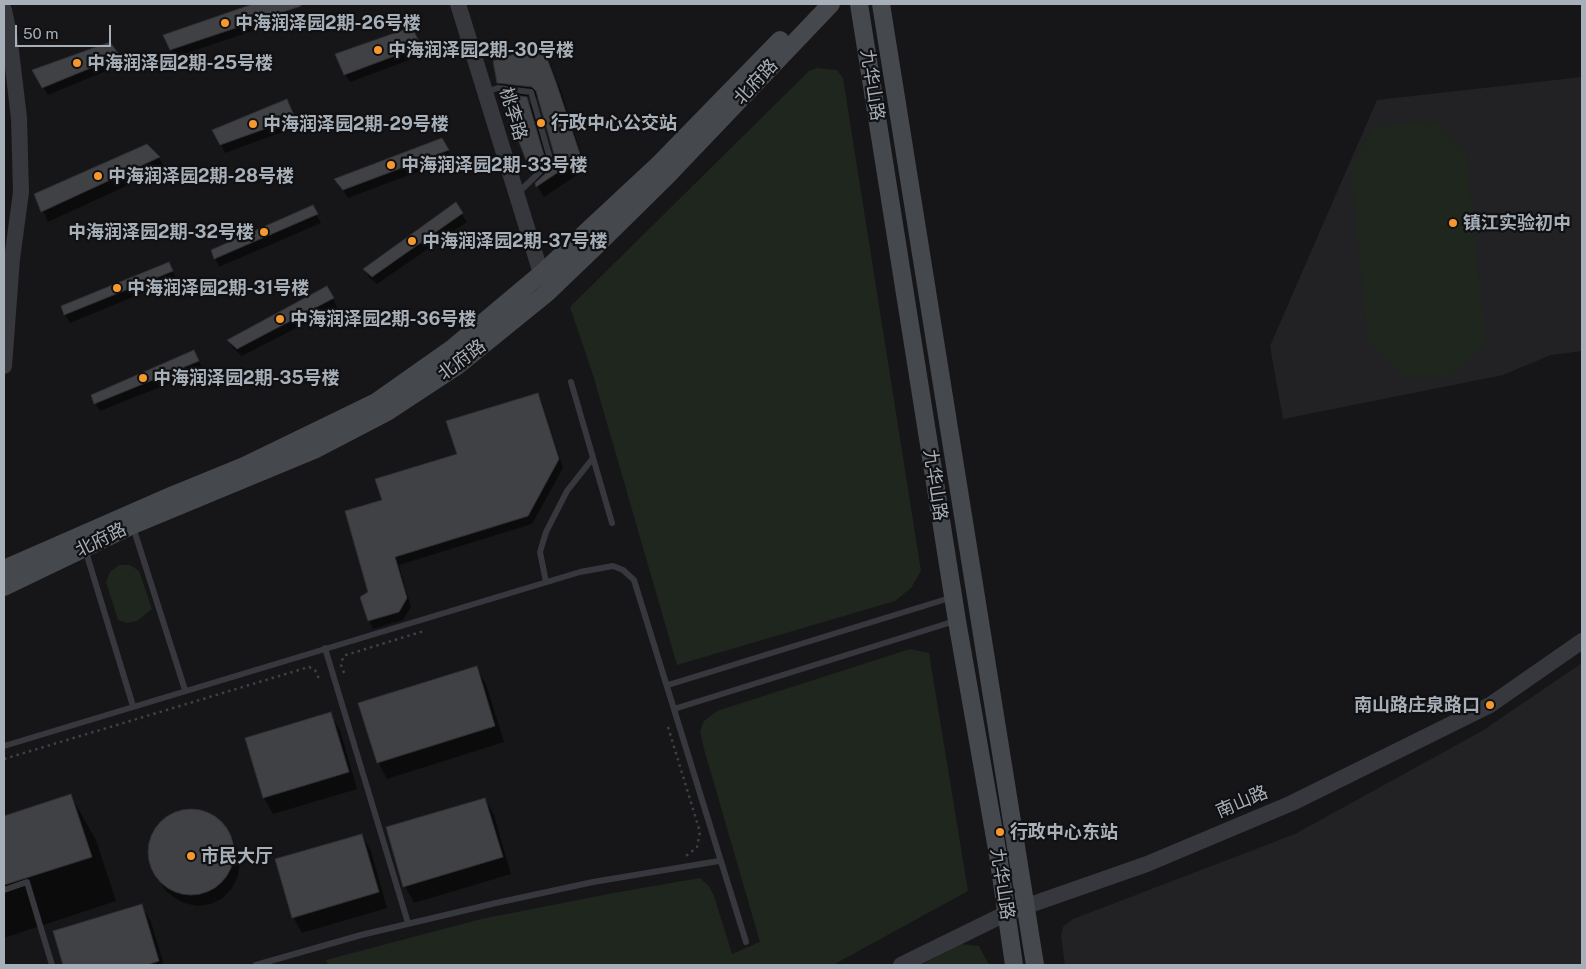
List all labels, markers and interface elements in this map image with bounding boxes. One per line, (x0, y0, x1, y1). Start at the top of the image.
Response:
place label: 中海润泽园2期-26号楼 (235, 12, 421, 34)
scale bar (18, 15, 114, 47)
marker: 中海润泽园2期-26号楼 (219, 17, 231, 29)
text: 50 m (23, 25, 58, 42)
place label: 中海润泽园2期-30号楼 (388, 39, 574, 61)
marker: 中海润泽园2期-30号楼 (372, 44, 384, 56)
street label: 九华山路 (856, 48, 888, 122)
place label: 中海润泽园2期-25号楼 (87, 52, 273, 74)
street label: 北府路 (730, 55, 782, 109)
marker: 中海润泽园2期-25号楼 (71, 57, 83, 69)
street label: 桃李路 (495, 85, 531, 143)
place label: 行政中心公交站 (551, 112, 677, 134)
place label: 中海润泽园2期-29号楼 (263, 113, 449, 135)
marker: 行政中心公交站 (535, 117, 547, 129)
marker: 中海润泽园2期-29号楼 (247, 118, 259, 130)
place label: 中海润泽园2期-33号楼 (401, 154, 587, 176)
marker: 中海润泽园2期-33号楼 (385, 159, 397, 171)
place label: 中海润泽园2期-28号楼 (108, 165, 294, 187)
marker: 中海润泽园2期-28号楼 (92, 170, 104, 182)
place label: 镇江实验初中 (1463, 212, 1571, 234)
marker: 镇江实验初中 (1447, 217, 1459, 229)
place label: 中海润泽园2期-32号楼 (68, 221, 254, 243)
marker: 中海润泽园2期-32号楼 (258, 226, 270, 238)
place label: 中海润泽园2期-37号楼 (422, 230, 607, 252)
marker: 中海润泽园2期-37号楼 (406, 235, 418, 247)
place label: 中海润泽园2期-31号楼 (127, 277, 309, 299)
marker: 中海润泽园2期-31号楼 (111, 282, 123, 294)
place label: 中海润泽园2期-36号楼 (290, 308, 476, 330)
marker: 中海润泽园2期-36号楼 (274, 313, 286, 325)
street label: 北府路 (434, 335, 490, 385)
place label: 中海润泽园2期-35号楼 (153, 367, 340, 389)
marker: 中海润泽园2期-35号楼 (137, 372, 149, 384)
street label: 九华山路 (919, 448, 951, 522)
street label: 北府路 (72, 518, 130, 562)
place label: 南山路庄泉路口 (1354, 694, 1480, 716)
marker: 南山路庄泉路口 (1484, 699, 1496, 711)
street label: 南山路 (1213, 782, 1271, 822)
place label: 行政中心东站 (1010, 821, 1118, 843)
marker: 行政中心东站 (994, 826, 1006, 838)
place label: 市民大厅 (201, 845, 273, 867)
street label: 九华山路 (986, 847, 1018, 921)
marker: 市民大厅 (185, 850, 197, 862)

